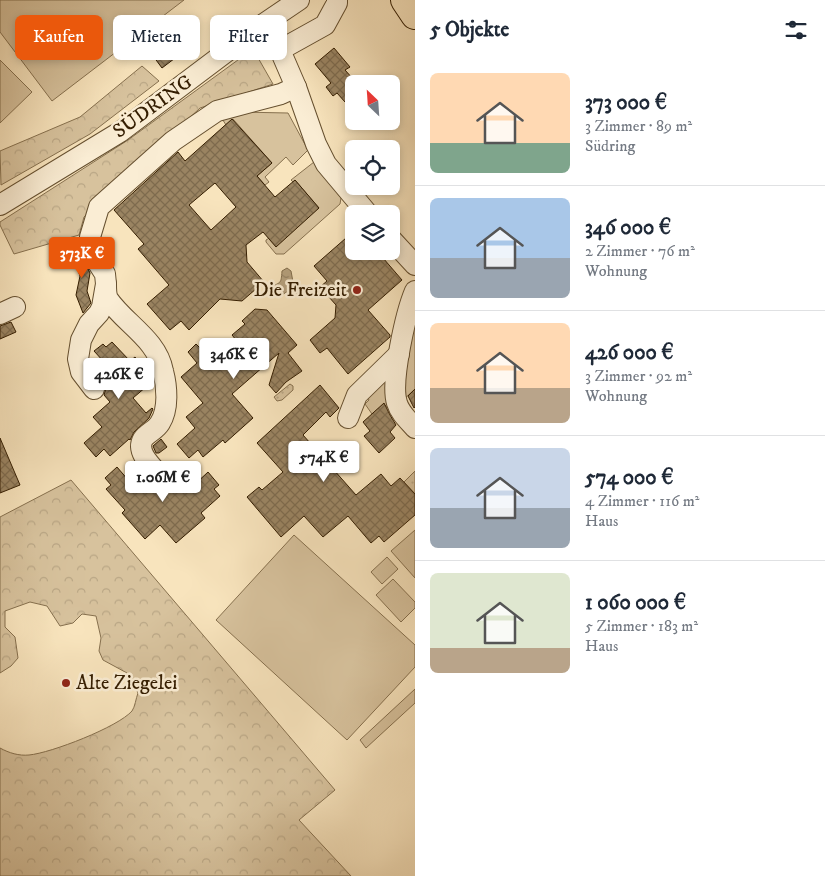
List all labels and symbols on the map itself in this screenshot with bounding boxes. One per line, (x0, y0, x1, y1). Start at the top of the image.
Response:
street label: SÜDRING (108, 70, 198, 144)
north arrow (345, 75, 400, 130)
pin: 373K € (41, 236, 123, 279)
place label: Die Freizeit (254, 278, 347, 303)
marker: Die Freizeit (351, 284, 363, 296)
pin: 346K € (193, 338, 275, 380)
pin: 426K € (78, 358, 160, 400)
pin: 574K € (283, 440, 365, 483)
pin: 1.06M € (117, 460, 209, 503)
place label: Alte Ziegelei (76, 671, 177, 696)
marker: Alte Ziegelei (60, 677, 72, 689)

